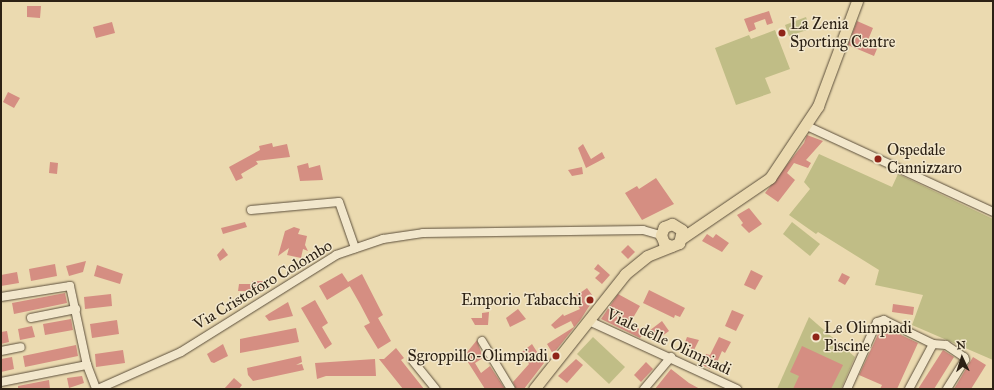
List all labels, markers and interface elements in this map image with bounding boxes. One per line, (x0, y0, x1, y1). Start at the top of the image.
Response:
place label: La Zenia Sporting Centre (790, 14, 895, 52)
marker: La Zenia Sporting Centre (777, 28, 787, 38)
place label: Ospedale Cannizzaro (887, 140, 962, 178)
marker: Ospedale Cannizzaro (872, 153, 884, 165)
street label: Via Cristoforo Colombo (190, 236, 336, 334)
place label: Emporio Tabacchi (461, 290, 582, 310)
marker: Emporio Tabacchi (585, 295, 595, 305)
street label: Viale delle Olimpiadi (603, 305, 735, 379)
place label: Le Olimpiadi Piscine (824, 318, 912, 356)
marker: Le Olimpiadi Piscine (811, 332, 821, 342)
north arrow (942, 338, 982, 378)
text: N (956, 339, 966, 352)
place label: Sgroppillo-Olimpiadi (408, 346, 548, 366)
marker: Sgroppillo-Olimpiadi (551, 351, 561, 361)

